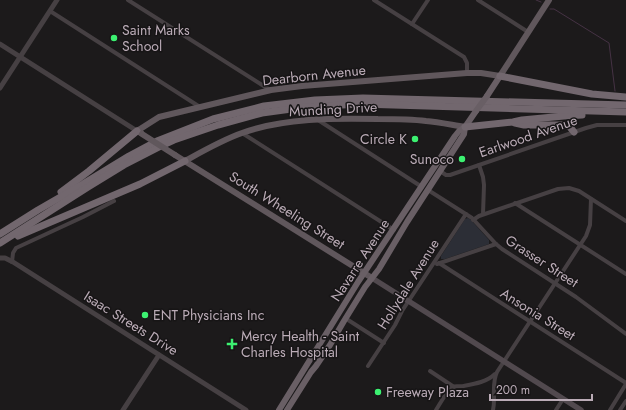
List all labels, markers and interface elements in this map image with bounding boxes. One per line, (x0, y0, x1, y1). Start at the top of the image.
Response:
place label: Saint Marks School (122, 20, 190, 56)
marker: Saint Marks School (109, 33, 119, 43)
street label: Dearborn Avenue (261, 60, 367, 90)
street label: Munding Drive (288, 97, 378, 121)
street label: Earlwood Avenue (476, 110, 580, 162)
place label: Circle K (360, 129, 407, 149)
marker: Circle K (410, 134, 420, 144)
place label: Sunoco (410, 149, 454, 169)
marker: Sunoco (457, 154, 467, 164)
street label: South Wheeling Street (225, 166, 349, 254)
street label: Navarre Avenue (326, 215, 394, 305)
street label: Grasser Street (502, 230, 583, 292)
street label: Hollydale Avenue (372, 235, 444, 333)
street label: Ansonia Street (497, 283, 580, 345)
street label: Isaac Streets Drive (80, 286, 182, 360)
place label: ENT Physicians Inc (153, 305, 264, 325)
marker: ENT Physicians Inc (140, 310, 150, 320)
place label: Mercy Health - Saint Charles Hospital (241, 326, 360, 362)
marker: Mercy Health - Saint Charles Hospital (226, 338, 238, 350)
scale bar (490, 376, 592, 402)
text: 200 m (496, 381, 530, 399)
place label: Freeway Plaza (386, 382, 469, 402)
marker: Freeway Plaza (373, 387, 383, 397)

